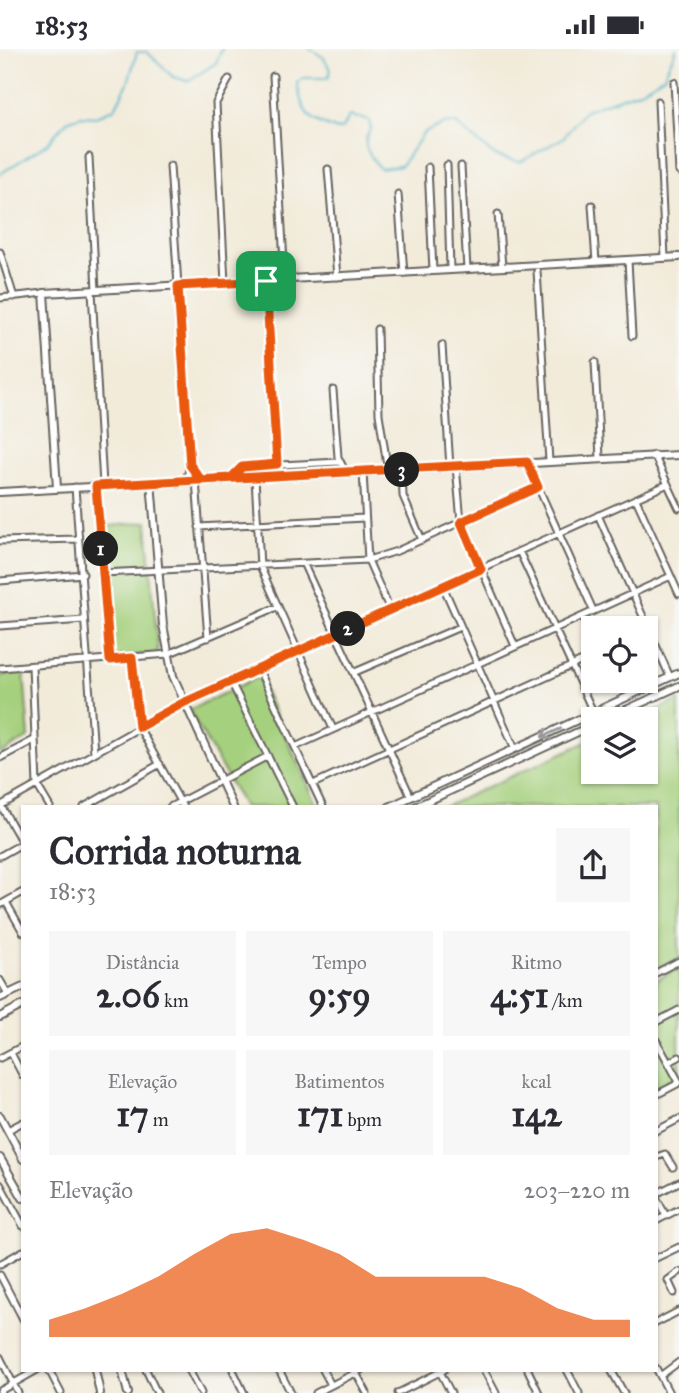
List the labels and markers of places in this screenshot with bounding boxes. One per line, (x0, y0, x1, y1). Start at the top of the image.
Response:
pin (236, 251, 296, 311)
pin: 3 (384, 453, 420, 487)
pin: 1 (84, 531, 119, 567)
pin: 2 (330, 611, 366, 647)

